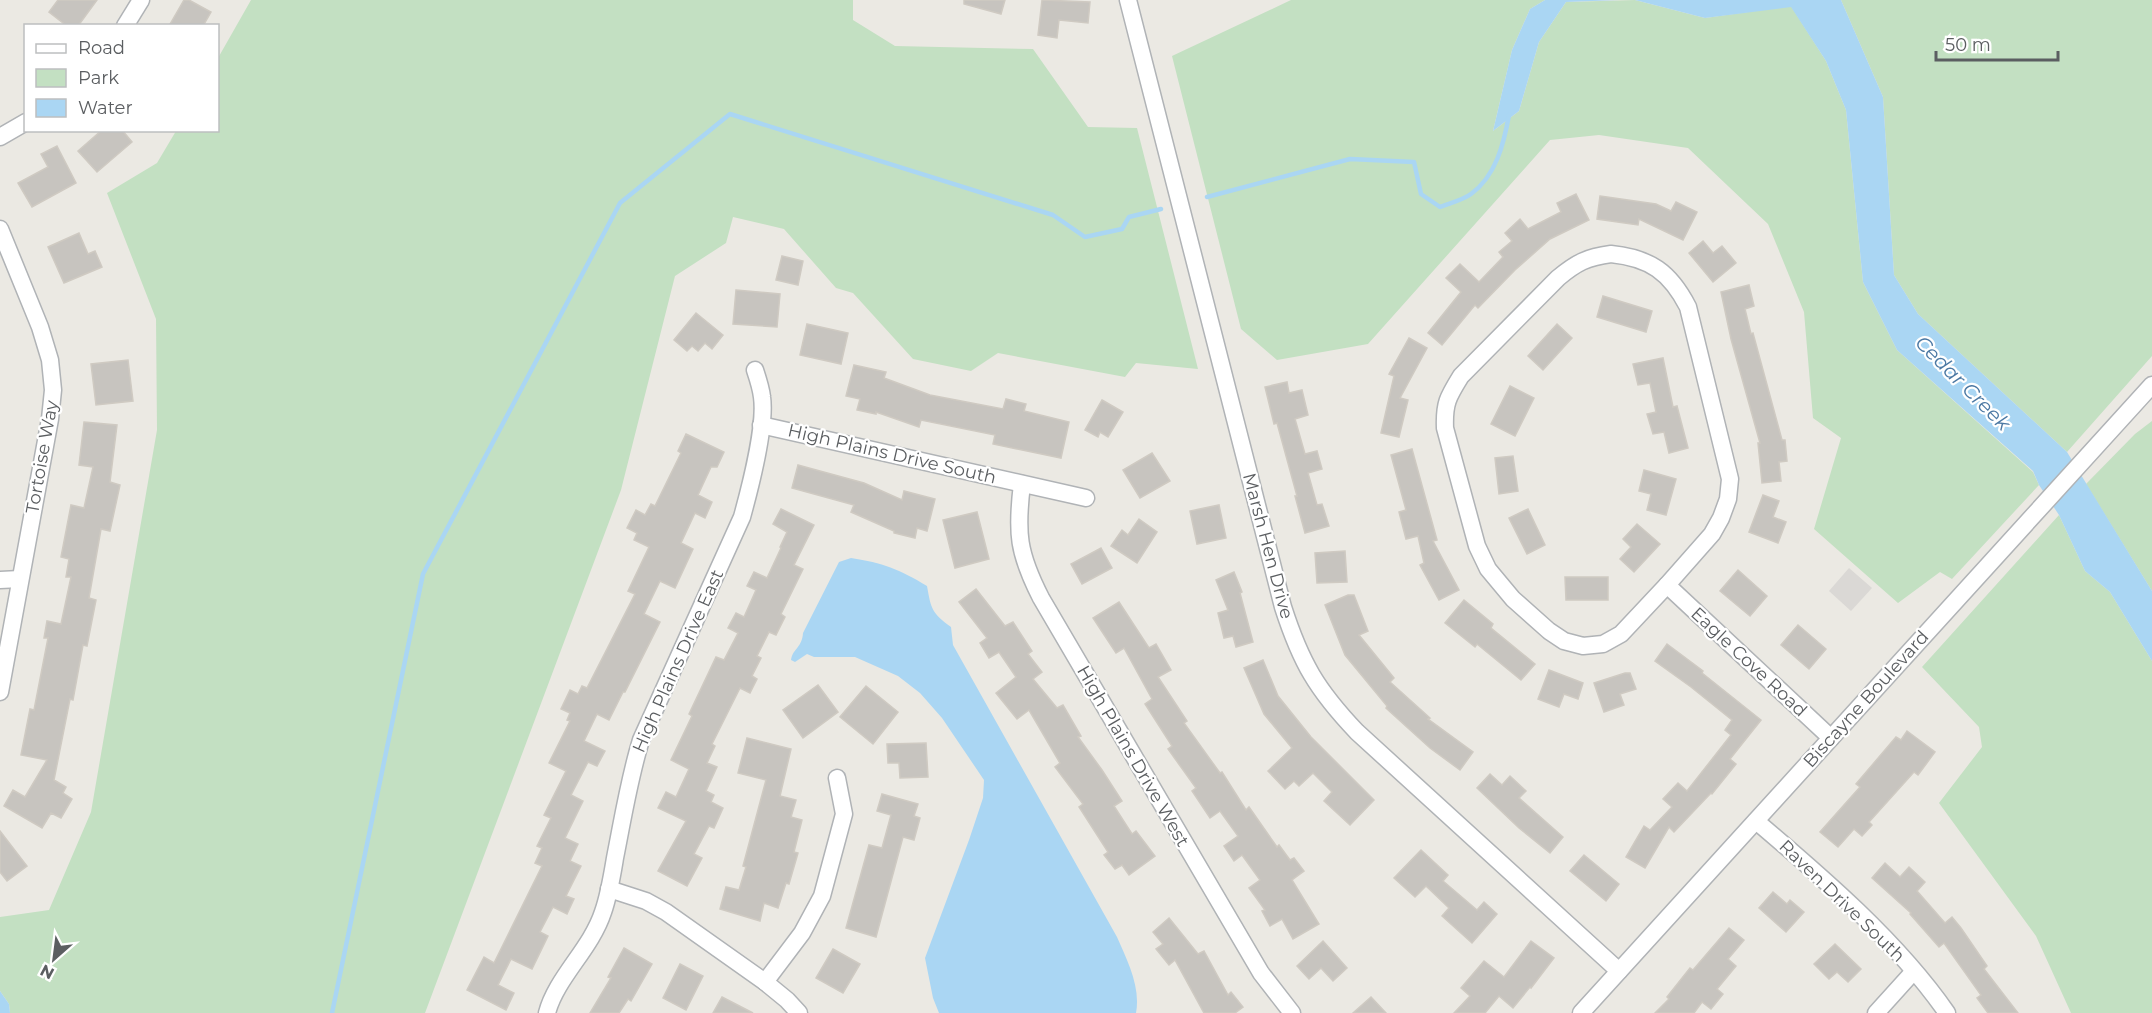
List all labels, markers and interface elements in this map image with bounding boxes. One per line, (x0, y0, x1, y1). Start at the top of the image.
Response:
legend (24, 24, 219, 132)
scale bar (1936, 24, 2058, 62)
text: 50 m (1945, 34, 1991, 56)
text: Road (78, 37, 125, 59)
text: Park (78, 67, 119, 89)
text: Water (78, 97, 133, 119)
water label: Cedar Creek (1910, 330, 2016, 436)
street label: Tortoise Way (21, 398, 63, 515)
street label: High Plains Drive South (786, 419, 998, 489)
street label: Marsh Hen Drive (1238, 471, 1298, 622)
street label: High Plains Drive East (628, 566, 728, 756)
street label: Eagle Cove Road (1686, 603, 1812, 721)
street label: Biscayne Boulevard (1799, 626, 1933, 772)
street label: High Plains Drive West (1072, 662, 1194, 850)
street label: Raven Drive South (1775, 835, 1909, 967)
north arrow (24, 929, 84, 989)
text: N (37, 960, 57, 983)

